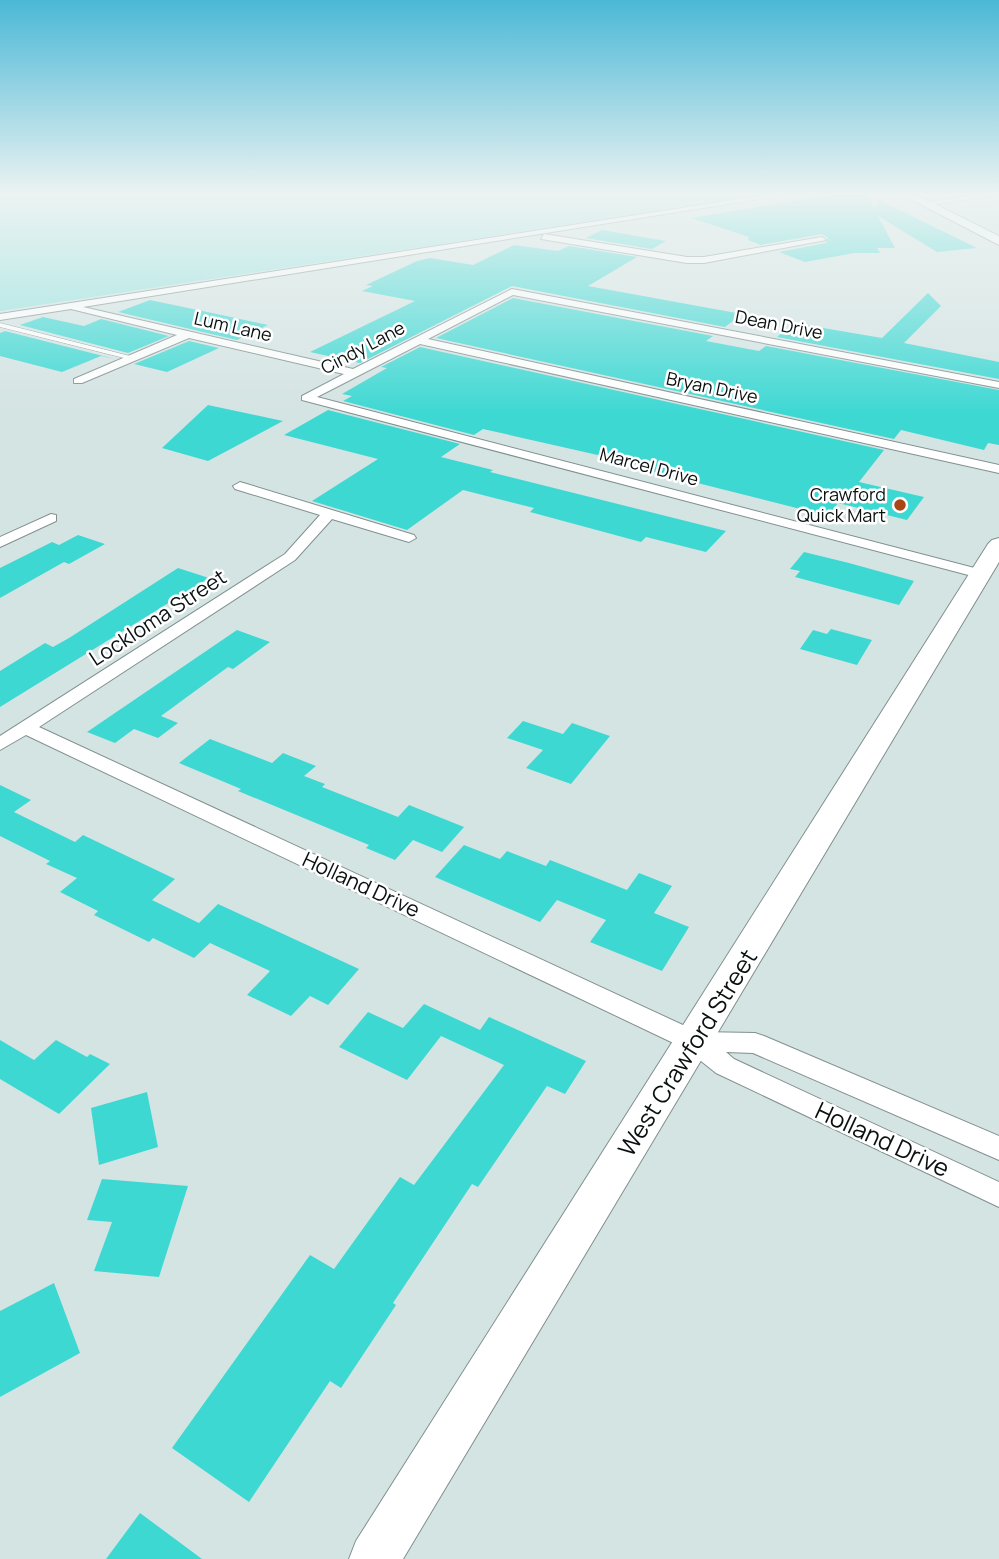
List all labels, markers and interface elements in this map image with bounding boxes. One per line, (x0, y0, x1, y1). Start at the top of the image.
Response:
street label: Dean Drive (733, 304, 825, 344)
street label: Lum Lane (192, 305, 274, 347)
street label: Cindy Lane (316, 315, 409, 379)
street label: Bryan Drive (664, 366, 760, 408)
street label: Marcel Drive (597, 441, 701, 491)
place label: Crawford Quick Mart (797, 482, 886, 527)
marker: Crawford Quick Mart (892, 497, 908, 513)
street label: Lockloma Street (84, 562, 231, 672)
street label: Holland Drive (298, 845, 425, 923)
street label: West Crawford Street (609, 942, 764, 1162)
street label: Holland Drive (810, 1093, 955, 1184)

